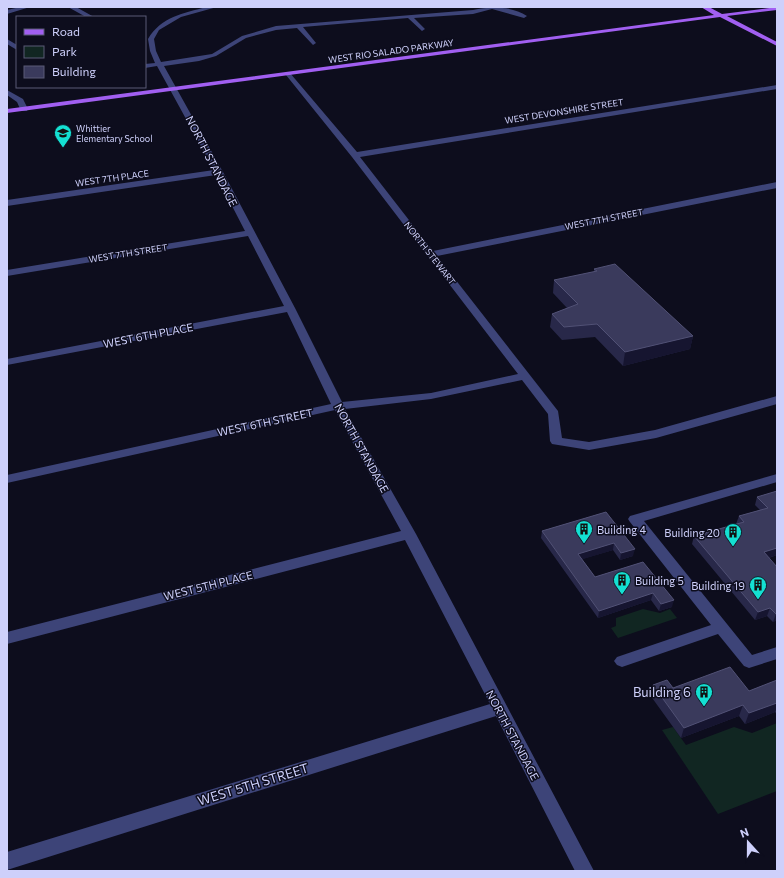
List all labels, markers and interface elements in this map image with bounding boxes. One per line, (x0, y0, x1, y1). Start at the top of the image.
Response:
legend (16, 16, 146, 88)
text: Road (52, 24, 80, 38)
street label: WEST RIO SALADO PARKWAY (328, 37, 455, 65)
text: Park (52, 44, 78, 58)
text: Building (52, 64, 96, 78)
street label: WEST DEVONSHIRE STREET (504, 96, 625, 126)
street label: NORTH STANDAGE (184, 114, 240, 208)
school or university icon: Whittier Elementary School (53, 123, 73, 148)
place label: Whittier Elementary School (76, 123, 152, 144)
street label: WEST 7TH PLACE (74, 167, 150, 189)
street label: WEST 7TH STREET (564, 206, 644, 232)
street label: NORTH STEWART (402, 219, 458, 287)
street label: WEST 7TH STREET (88, 241, 168, 265)
street label: WEST 6TH PLACE (102, 320, 194, 350)
street label: NORTH STANDAGE (332, 401, 392, 495)
street label: WEST 6TH STREET (216, 405, 314, 439)
building icon: Building 4 (574, 519, 594, 544)
building icon: Building 20 (723, 522, 743, 547)
place label: Building 4 (597, 523, 646, 536)
place label: Building 20 (664, 526, 720, 539)
street label: WEST 5TH PLACE (162, 568, 254, 602)
building icon: Building 5 (612, 570, 632, 595)
place label: Building 5 (635, 574, 684, 587)
building icon: Building 19 (748, 575, 768, 600)
place label: Building 19 (691, 579, 745, 592)
building icon: Building 6 (694, 682, 714, 707)
place label: Building 6 (633, 684, 691, 700)
street label: NORTH STANDAGE (484, 688, 542, 782)
street label: WEST 5TH STREET (196, 760, 310, 808)
north arrow (728, 822, 768, 862)
text: N (738, 825, 750, 840)

